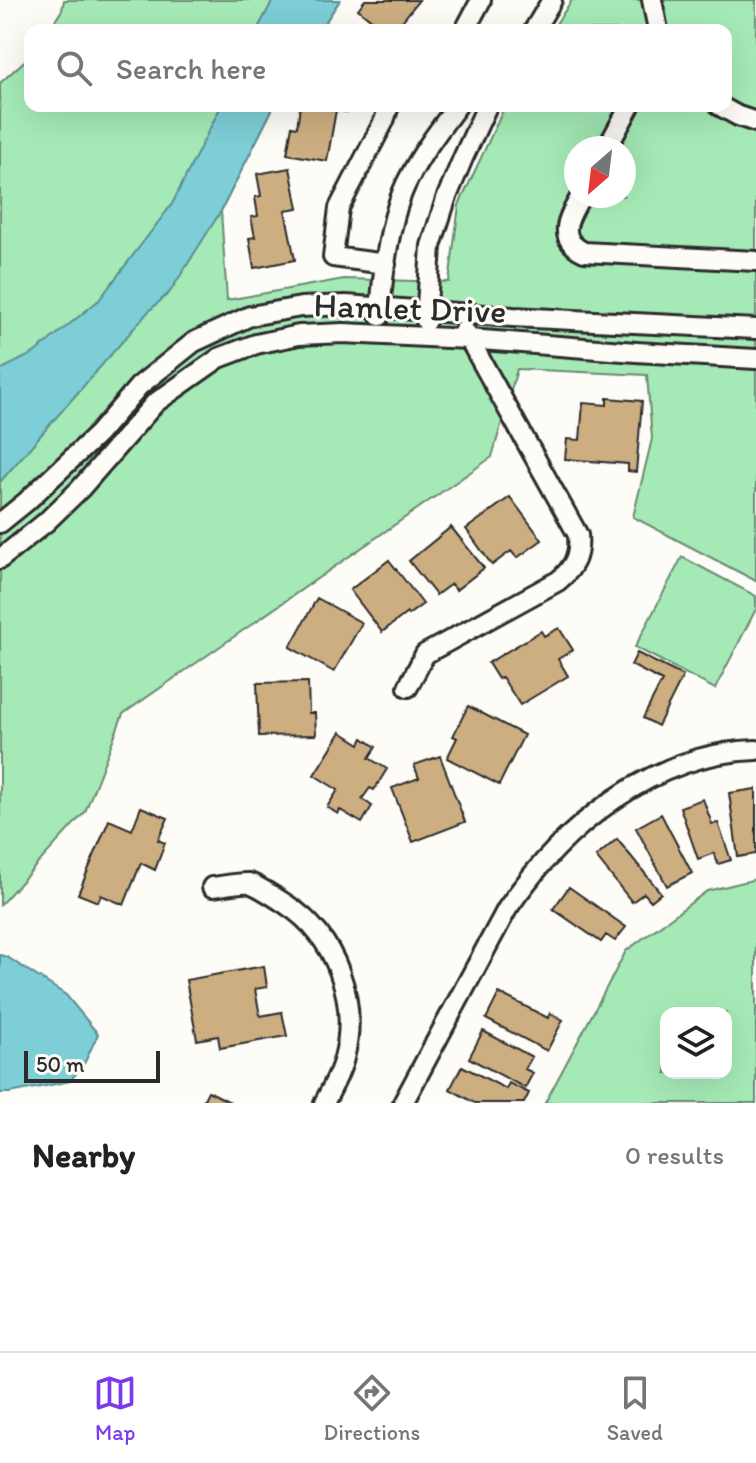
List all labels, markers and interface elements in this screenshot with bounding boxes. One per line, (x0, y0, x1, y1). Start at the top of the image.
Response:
search box (24, 24, 732, 112)
icon: search (52, 46, 96, 90)
text: Search here (116, 50, 266, 87)
north arrow (564, 136, 636, 208)
street label: Hamlet Drive (313, 284, 507, 332)
map controls (660, 1007, 732, 1079)
button: layers (660, 1007, 732, 1079)
scale bar (24, 1047, 160, 1083)
text: 50 m (36, 1051, 85, 1078)
text: Nearby (32, 1135, 135, 1176)
text: 0 results (625, 1139, 724, 1171)
tab: Map (93, 1371, 137, 1446)
tab: Directions (324, 1371, 420, 1446)
tab: Saved (607, 1371, 663, 1446)

